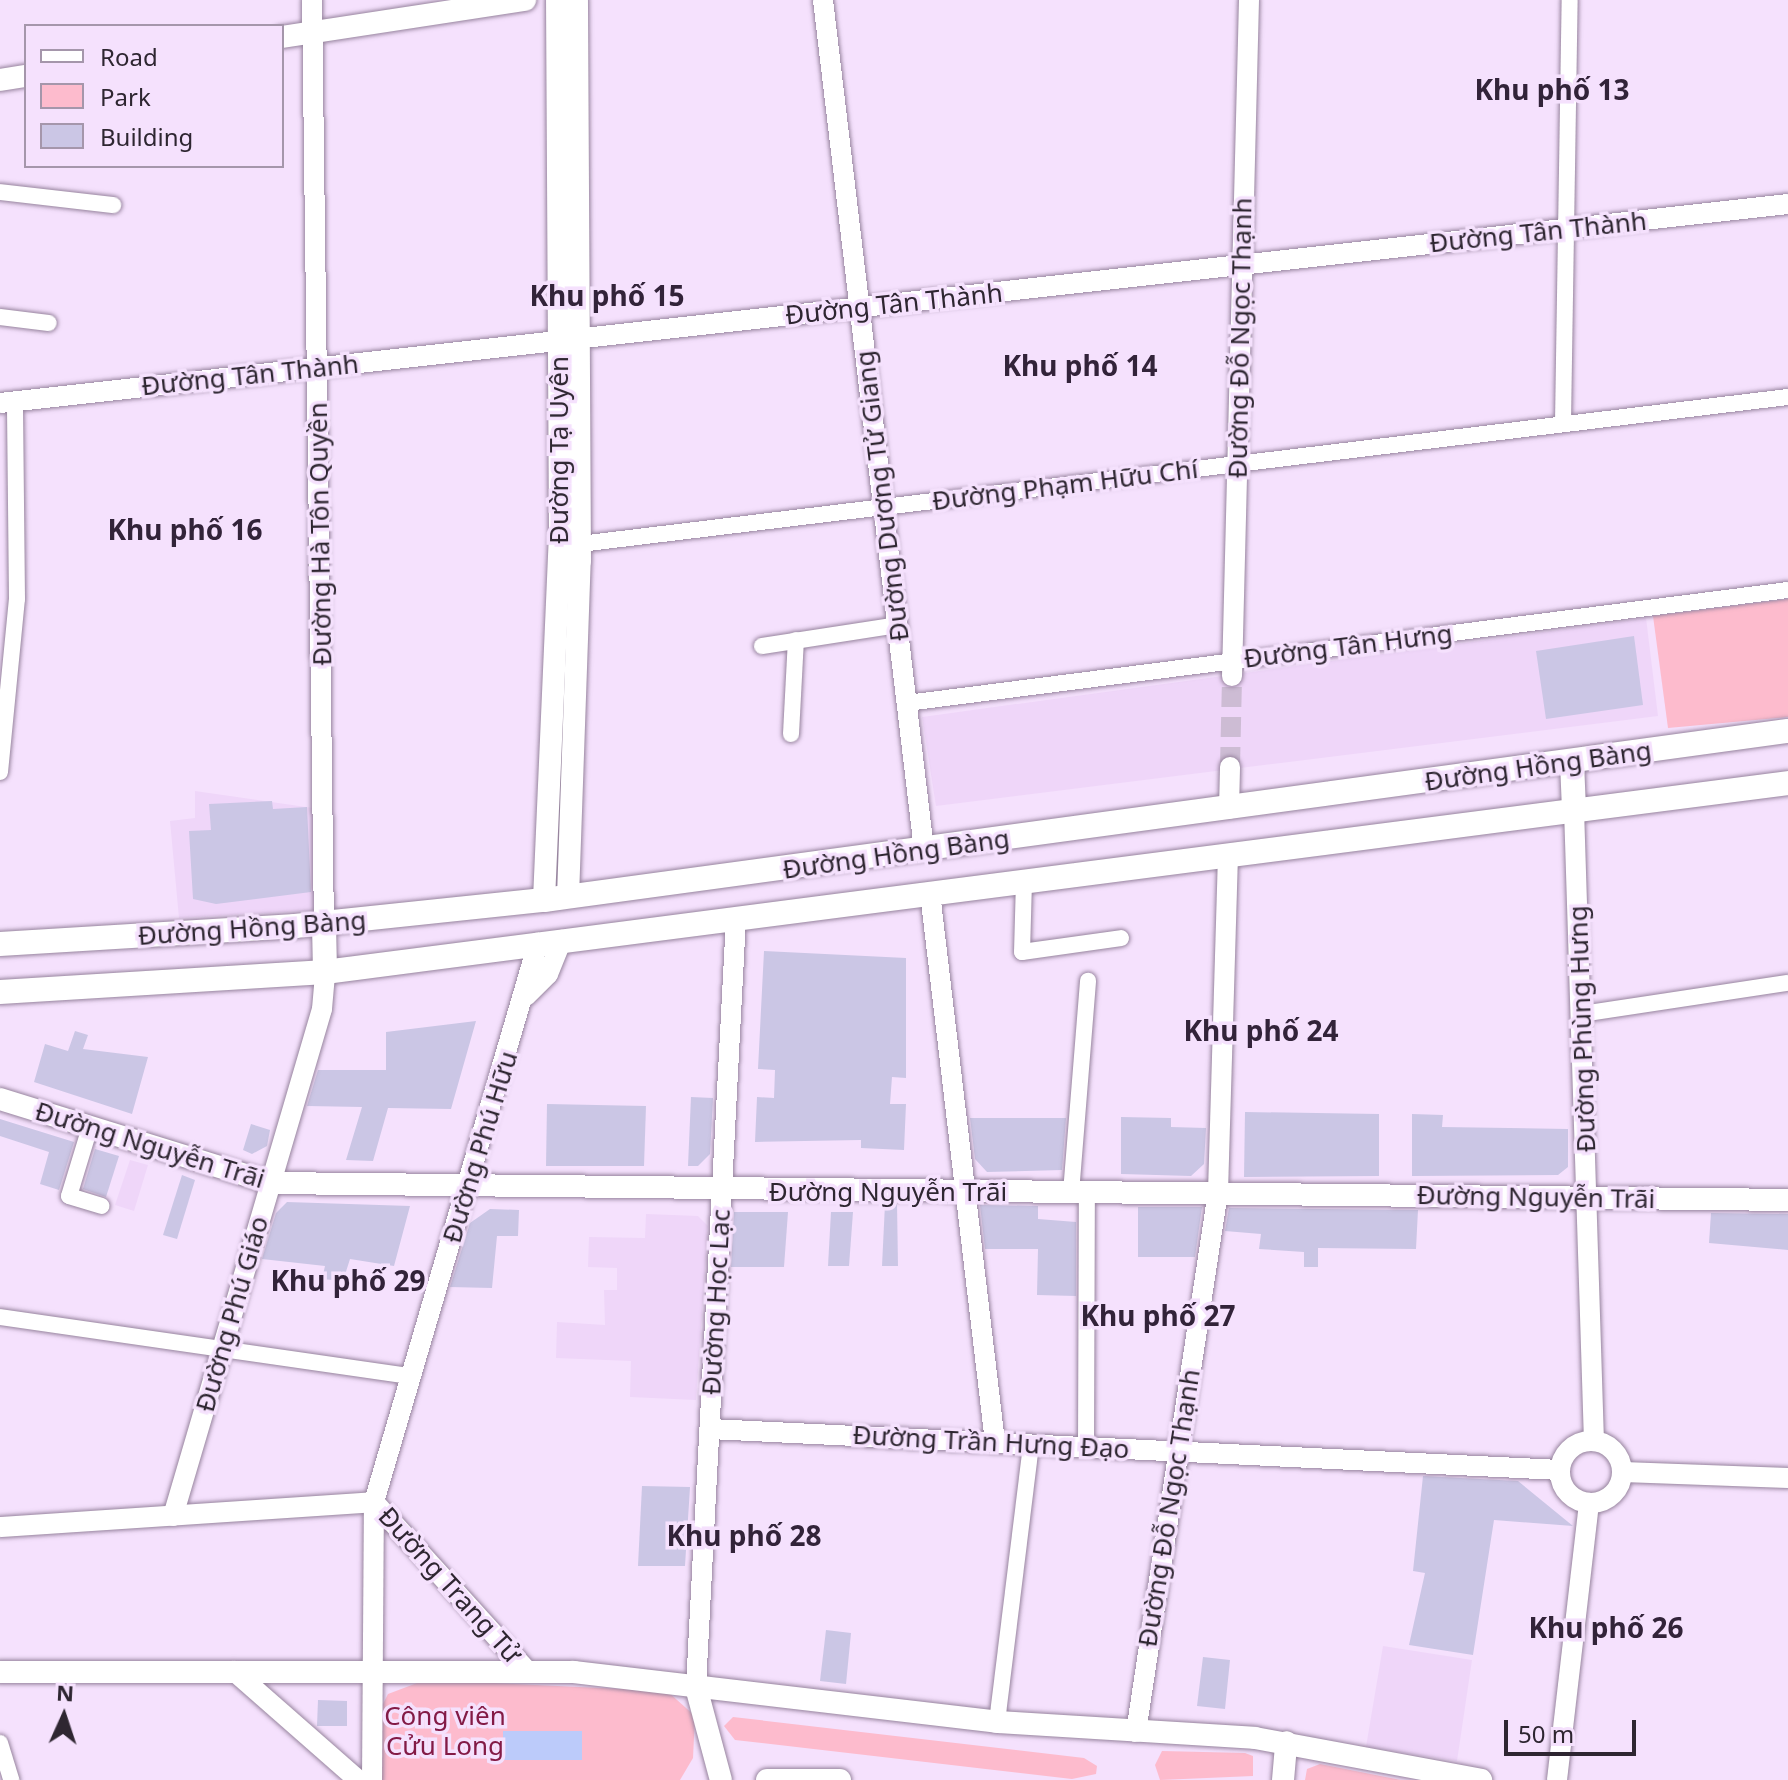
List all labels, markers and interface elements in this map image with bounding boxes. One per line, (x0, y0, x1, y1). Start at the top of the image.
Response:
legend (24, 24, 284, 168)
text: Road (100, 40, 158, 73)
district label: Khu phố 13 (1475, 72, 1629, 106)
text: Park (100, 80, 151, 113)
text: Building (100, 120, 193, 153)
street label: Đường Đỗ Ngọc Thạnh (1222, 197, 1258, 479)
street label: Đường Tân Thành (1428, 205, 1648, 259)
street label: Đường Tân Thành (784, 277, 1004, 331)
district label: Khu phố 15 (530, 278, 684, 312)
street label: Đường Tân Thành (140, 348, 360, 402)
district label: Khu phố 14 (1003, 348, 1157, 382)
street label: Đường Dương Tử Giang (849, 349, 915, 643)
street label: Đường Tạ Uyên (543, 356, 575, 544)
street label: Đường Hà Tôn Quyền (302, 402, 338, 666)
street label: Đường Phạm Hữu Chí (930, 453, 1200, 517)
district label: Khu phố 16 (108, 512, 262, 546)
street label: Đường Tân Hưng (1242, 618, 1454, 674)
street label: Đường Hồng Bàng (1423, 735, 1653, 797)
street label: Đường Hồng Bàng (781, 823, 1011, 885)
street label: Đường Hồng Bàng (137, 904, 367, 952)
street label: Đường Phùng Hưng (1562, 905, 1602, 1153)
district label: Khu phố 24 (1184, 1013, 1338, 1047)
street label: Đường Phú Hữu (436, 1047, 524, 1247)
street label: Đường Nguyễn Trãi (31, 1095, 269, 1195)
street label: Đường Nguyễn Trãi (769, 1176, 1007, 1208)
street label: Đường Nguyễn Trãi (1416, 1179, 1656, 1215)
street label: Đường Học Lạc (696, 1208, 736, 1396)
street label: Đường Phú Giáo (189, 1213, 275, 1415)
district label: Khu phố 29 (271, 1263, 425, 1297)
district label: Khu phố 27 (1081, 1298, 1235, 1332)
street label: Đường Đỗ Ngọc Thạnh (1132, 1367, 1206, 1649)
street label: Đường Trần Hưng Đạo (852, 1419, 1130, 1465)
street label: Đường Trang Tử (372, 1501, 528, 1669)
district label: Khu phố 28 (667, 1518, 821, 1552)
district label: Khu phố 26 (1529, 1610, 1683, 1644)
north arrow (24, 1676, 104, 1756)
text: N (56, 1677, 75, 1707)
park label: Công viên Cửu Long (384, 1700, 506, 1762)
scale bar (1508, 1704, 1640, 1754)
text: 50 m (1518, 1717, 1574, 1750)

